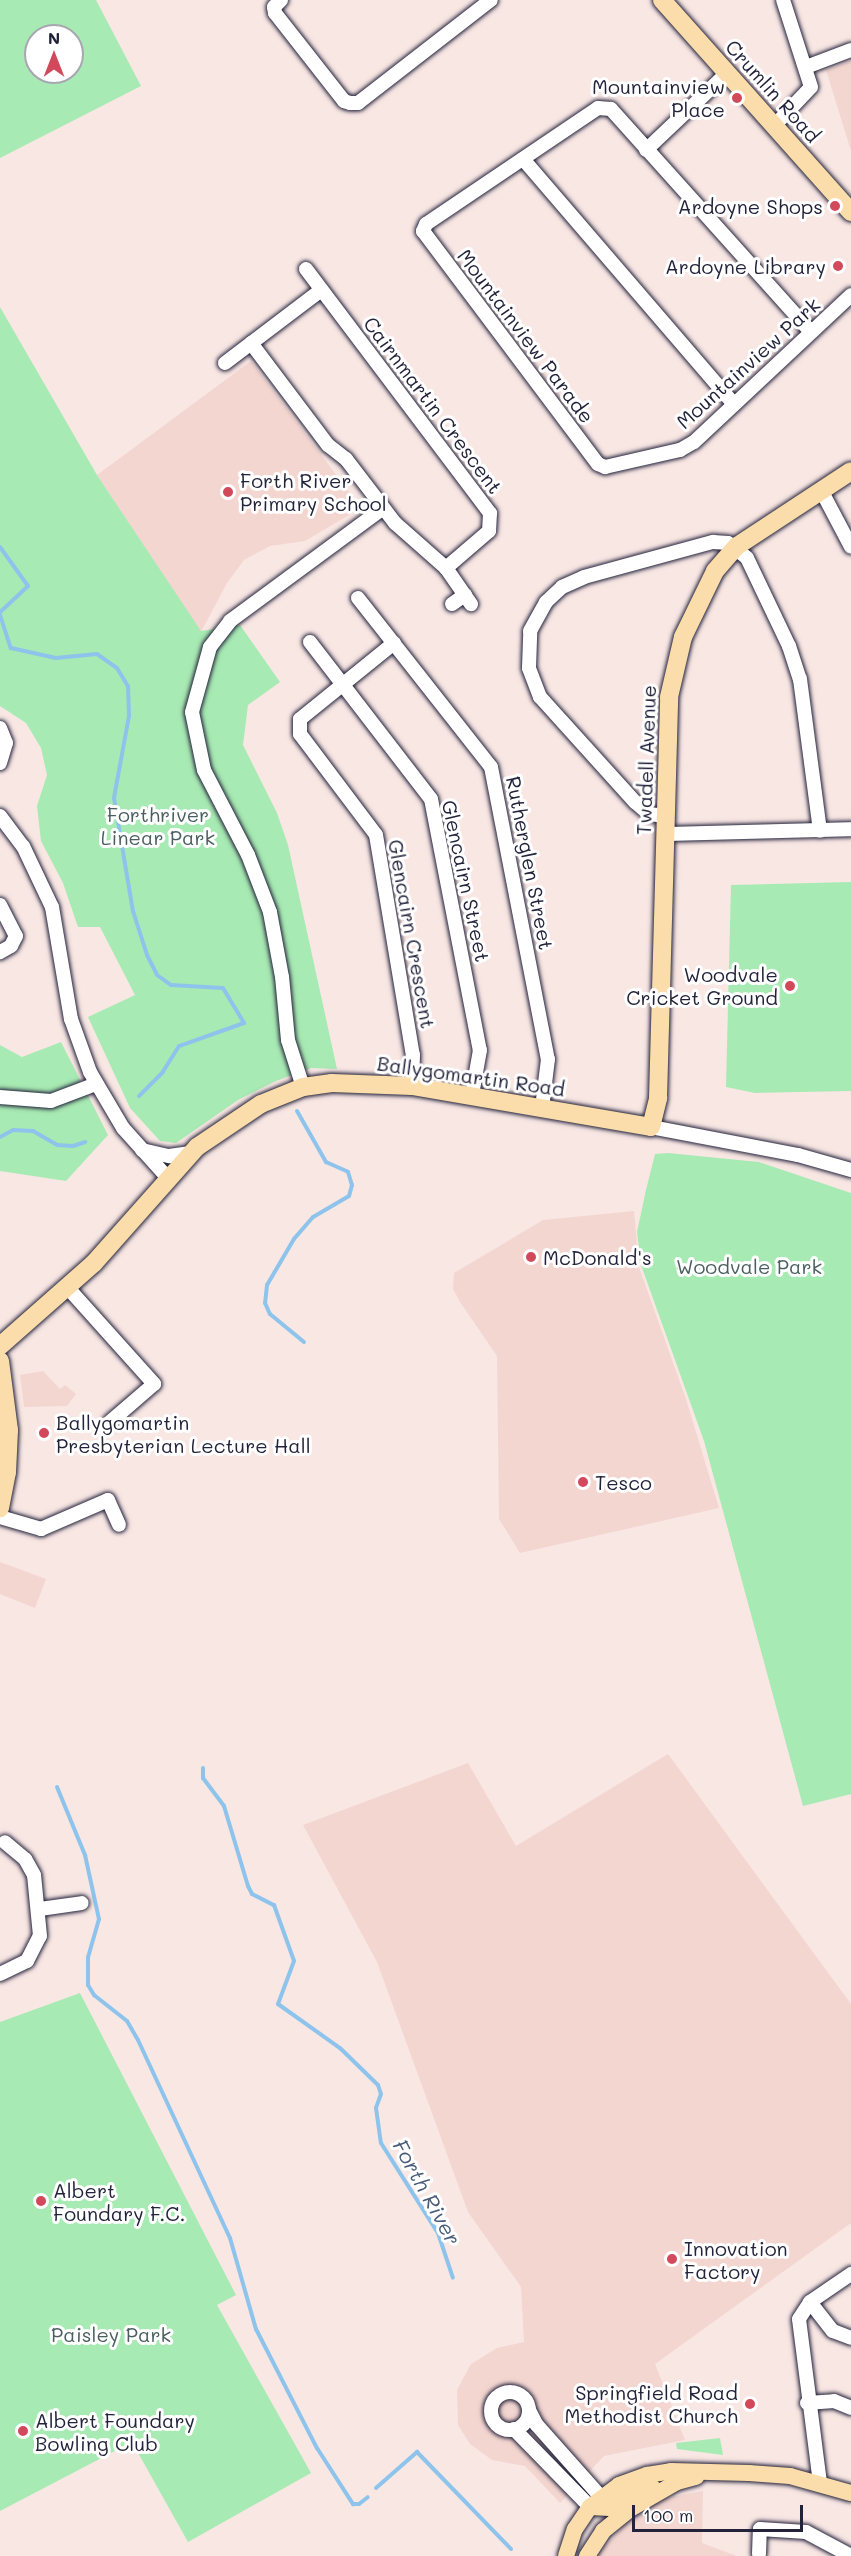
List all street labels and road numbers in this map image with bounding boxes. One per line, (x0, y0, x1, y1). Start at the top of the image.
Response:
street label: Crumlin Road (721, 35, 825, 147)
street label: Mountainview Parade (453, 244, 599, 428)
street label: Mountainview Park (671, 292, 825, 434)
street label: Cairnmartin Crescent (359, 312, 507, 498)
street label: Twadell Avenue (631, 685, 661, 835)
street label: Rutherglen Street (501, 774, 559, 952)
street label: Glencairn Street (437, 798, 495, 964)
street label: Glencairn Crescent (384, 838, 440, 1030)
street label: Ballygomartin Road (376, 1051, 566, 1101)

